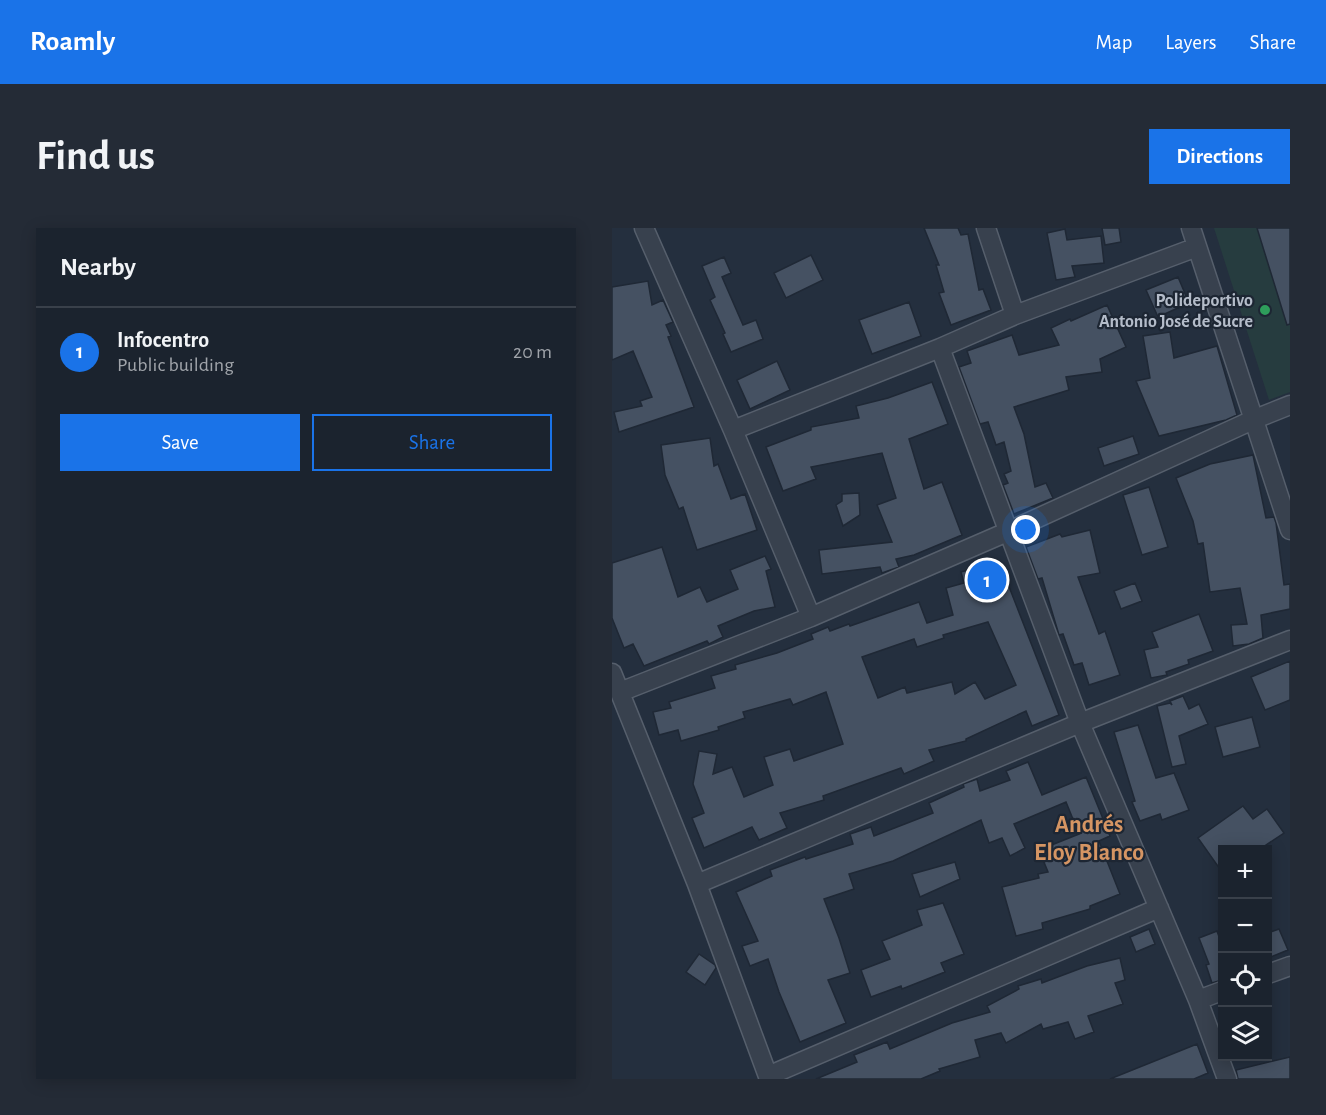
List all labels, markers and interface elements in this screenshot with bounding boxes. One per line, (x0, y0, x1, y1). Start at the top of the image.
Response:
text: Roamly (30, 28, 115, 56)
text: Map (1096, 32, 1132, 53)
text: Layers (1165, 32, 1216, 53)
text: Share (1249, 32, 1296, 53)
button: Directions (1149, 129, 1290, 184)
text: Find us (36, 135, 155, 177)
text: Nearby (60, 254, 136, 280)
place label: Polideportivo Antonio José de Sucre (1099, 292, 1253, 331)
marker: Polideportivo Antonio José de Sucre (1258, 303, 1272, 317)
text: Infocentro (117, 329, 209, 351)
text: 1 (76, 342, 83, 362)
text: 20 m (513, 342, 552, 362)
text: Public building (117, 355, 234, 375)
button: Save (60, 414, 300, 471)
button: Share (312, 414, 552, 471)
your location (1011, 515, 1040, 544)
pin: 1 (968, 558, 1006, 602)
district label: Andrés Eloy Blanco (1034, 813, 1144, 865)
map controls (1218, 845, 1272, 1061)
button: + (1218, 845, 1272, 899)
button: − (1218, 899, 1272, 953)
button: locate (1218, 953, 1272, 1007)
button: layers (1218, 1007, 1272, 1061)

